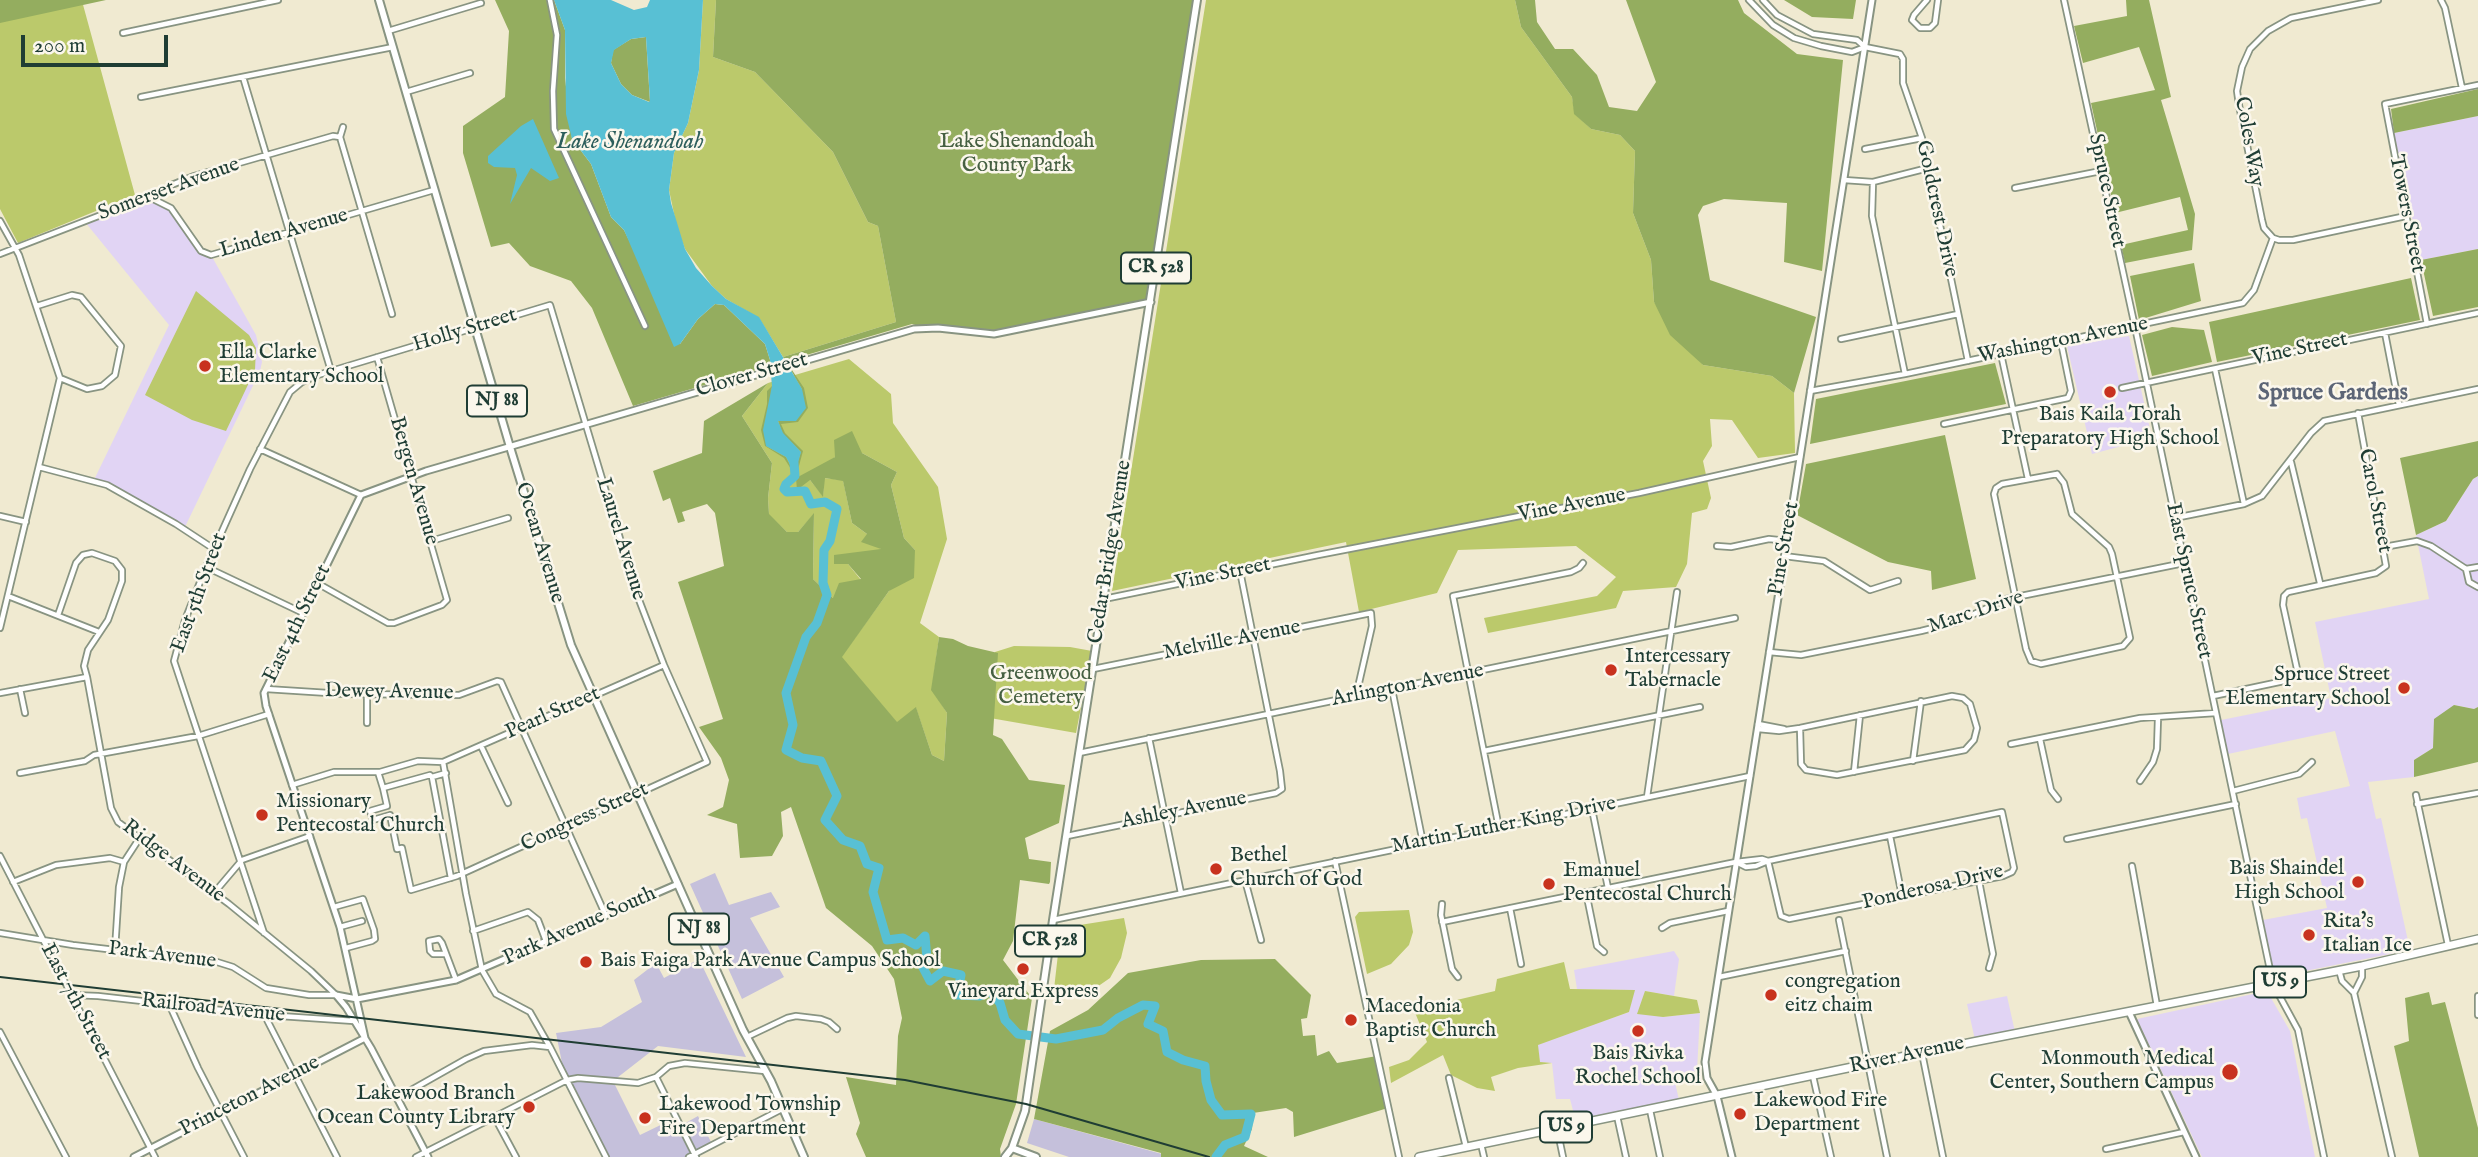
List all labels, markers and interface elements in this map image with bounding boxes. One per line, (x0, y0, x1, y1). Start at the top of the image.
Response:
scale bar (24, 21, 172, 65)
text: 200 m (34, 33, 85, 60)
street label: Coles Way (2228, 95, 2268, 189)
water label: Lake Shenandoah (556, 129, 704, 157)
park label: Lake Shenandoah County Park (939, 130, 1095, 180)
street label: Spruce Street (2082, 132, 2130, 250)
street label: Goldcrest Drive (1909, 138, 1963, 280)
street label: Somerset Avenue (95, 153, 243, 227)
street label: Towers Street (2382, 153, 2430, 275)
street label: Linden Avenue (217, 204, 351, 264)
road number: CR 528 (1121, 252, 1191, 284)
street label: Holly Street (410, 303, 520, 359)
street label: Washington Avenue (1976, 312, 2150, 370)
street label: Vine Street (2250, 328, 2350, 372)
place label: Ella Clarke Elementary School (219, 341, 384, 391)
street label: Clover Street (693, 348, 811, 404)
marker: Ella Clarke Elementary School (197, 358, 213, 374)
district label: Spruce Gardens (2258, 380, 2408, 408)
marker: Bais Kaila Torah Preparatory High School (2102, 384, 2118, 400)
road number: NJ 88 (467, 386, 527, 416)
place label: Bais Kaila Torah Preparatory High School (2001, 403, 2219, 453)
street label: Bergen Avenue (383, 414, 443, 548)
street label: Carol Street (2352, 447, 2396, 555)
street label: Cedar Bridge Avenue (1084, 459, 1138, 645)
street label: Laurel Avenue (589, 475, 651, 603)
street label: Ocean Avenue (509, 480, 569, 606)
street label: Vine Avenue (1516, 483, 1628, 529)
street label: Pine Street (1764, 500, 1806, 598)
street label: East Spruce Street (2159, 501, 2217, 661)
street label: East 5th Street (167, 530, 233, 656)
street label: Vine Street (1173, 553, 1273, 597)
street label: East 4th Street (259, 561, 337, 687)
street label: Marc Drive (1925, 586, 2027, 640)
street label: Melville Avenue (1161, 615, 1303, 667)
place label: Intercessary Tabernacle (1625, 645, 1730, 695)
street label: Arlington Avenue (1330, 659, 1486, 713)
park label: Greenwood Cemetery (990, 662, 1092, 712)
marker: Intercessary Tabernacle (1603, 662, 1619, 678)
place label: Spruce Street Elementary School (2225, 663, 2390, 713)
street label: Dewey Avenue (324, 679, 454, 707)
marker: Spruce Street Elementary School (2396, 680, 2412, 696)
street label: Pearl Street (502, 682, 604, 746)
street label: Congress Street (517, 777, 653, 859)
street label: Ashley Avenue (1119, 787, 1249, 835)
place label: Missionary Pentecostal Church (276, 790, 445, 840)
street label: Martin Luther King Drive (1390, 792, 1618, 860)
marker: Missionary Pentecostal Church (254, 807, 270, 823)
street label: Ridge Avenue (117, 815, 229, 909)
place label: Bethel Church of God (1230, 844, 1362, 894)
place label: Bais Shaindel High School (2229, 857, 2344, 907)
place label: Emanuel Pentecostal Church (1563, 859, 1732, 909)
street label: Ponderosa Drive (1860, 860, 2006, 916)
marker: Bethel Church of God (1208, 861, 1224, 877)
marker: Bais Shaindel High School (2350, 874, 2366, 890)
marker: Emanuel Pentecostal Church (1541, 876, 1557, 892)
street label: Park Avenue South (500, 882, 660, 972)
place label: Rita's Italian Ice (2323, 910, 2412, 960)
road number: NJ 88 (669, 914, 729, 945)
road number: CR 528 (1015, 925, 1085, 956)
marker: Rita's Italian Ice (2301, 927, 2317, 943)
street label: Park Avenue (107, 937, 217, 975)
street label: East 7th Street (34, 940, 116, 1064)
place label: Bais Faiga Park Avenue Campus School (600, 949, 940, 975)
marker: Bais Faiga Park Avenue Campus School (578, 954, 594, 970)
marker: Vineyard Express (1015, 961, 1031, 977)
road number: US 9 (2254, 966, 2306, 998)
place label: congregation eitz chaim (1785, 970, 1901, 1020)
place label: Vineyard Express (947, 980, 1099, 1006)
marker: congregation eitz chaim (1763, 987, 1779, 1003)
street label: Railroad Avenue (140, 989, 286, 1029)
place label: Macedonia Baptist Church (1365, 995, 1496, 1045)
marker: Macedonia Baptist Church (1343, 1012, 1359, 1028)
marker: Bais Rivka Rochel School (1630, 1023, 1646, 1039)
street label: River Avenue (1847, 1032, 1967, 1080)
place label: Bais Rivka Rochel School (1575, 1042, 1701, 1092)
place label: Monmouth Medical Center, Southern Campus (1989, 1047, 2214, 1097)
street label: Princeton Avenue (176, 1051, 324, 1143)
marker: Monmouth Medical Center, Southern Campus (2220, 1062, 2240, 1082)
place label: Lakewood Branch Ocean County Library (317, 1082, 515, 1132)
place label: Lakewood Fire Department (1754, 1089, 1887, 1139)
place label: Lakewood Township Fire Department (659, 1093, 841, 1143)
marker: Lakewood Branch Ocean County Library (521, 1099, 537, 1115)
marker: Lakewood Fire Department (1732, 1106, 1748, 1122)
marker: Lakewood Township Fire Department (637, 1110, 653, 1126)
road number: US 9 (1540, 1112, 1592, 1142)

